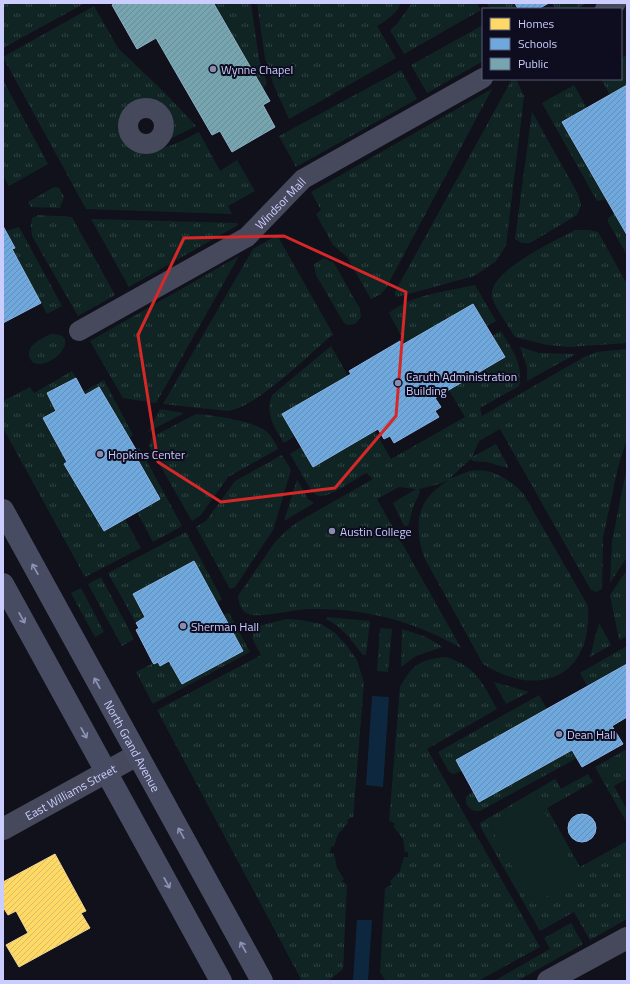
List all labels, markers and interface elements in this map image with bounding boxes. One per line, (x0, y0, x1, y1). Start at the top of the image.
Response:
legend (482, 8, 622, 80)
text: Homes (518, 14, 554, 33)
text: Schools (518, 34, 558, 53)
text: Public (518, 54, 548, 73)
place label: Wynne Chapel (221, 60, 293, 79)
marker: Wynne Chapel (208, 64, 218, 74)
street label: Windsor Mall (250, 172, 310, 233)
place label: Caruth Administration Building (406, 367, 517, 400)
marker: Caruth Administration Building (393, 378, 403, 388)
place label: Hopkins Center (108, 445, 185, 464)
marker: Hopkins Center (95, 449, 105, 459)
place label: Austin College (340, 522, 412, 541)
marker: Austin College (327, 526, 337, 536)
one-way arrow (30, 563, 38, 575)
one-way arrow (18, 612, 26, 624)
place label: Sherman Hall (191, 617, 259, 636)
marker: Sherman Hall (178, 621, 188, 631)
one-way arrow (93, 677, 101, 689)
street label: North Grand Avenue (100, 696, 166, 795)
place label: Dean Hall (567, 725, 616, 744)
one-way arrow (81, 726, 88, 738)
marker: Dean Hall (554, 729, 564, 739)
street label: East Williams Street (21, 758, 120, 825)
one-way arrow (176, 827, 184, 839)
one-way arrow (163, 877, 171, 889)
one-way arrow (239, 941, 247, 953)

